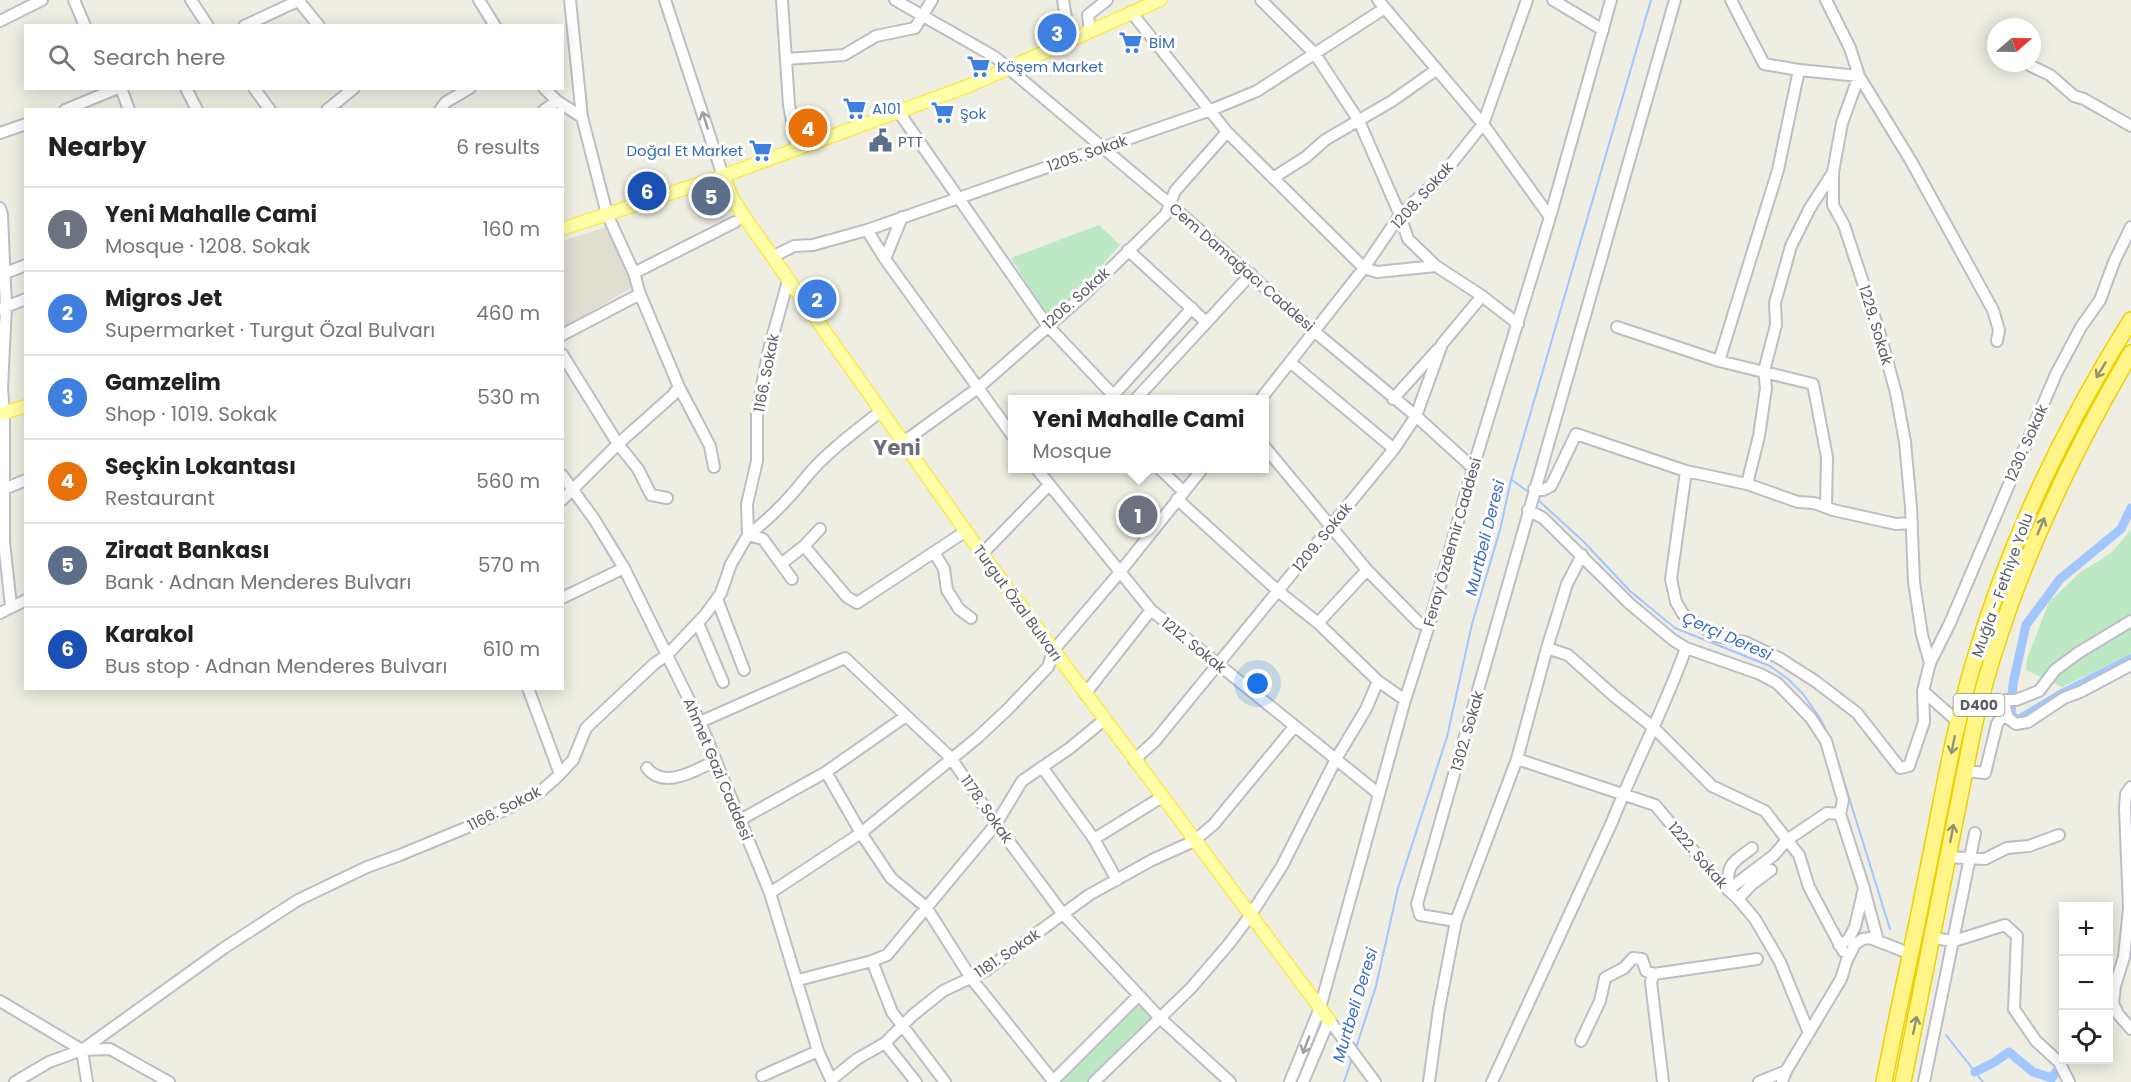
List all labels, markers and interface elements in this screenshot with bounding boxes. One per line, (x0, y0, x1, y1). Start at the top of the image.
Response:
pin: 3 (1038, 10, 1076, 56)
north arrow (1987, 18, 2041, 72)
search box (24, 24, 564, 90)
supermarket icon: BİM (1118, 29, 1144, 55)
place label: BİM (1149, 32, 1175, 53)
icon: search (45, 41, 78, 74)
text: Search here (93, 42, 226, 73)
supermarket icon: Köşem Market (966, 53, 992, 79)
place label: Köşem Market (997, 56, 1103, 77)
supermarket icon: A101 (841, 95, 867, 121)
place label: A101 (872, 98, 901, 119)
supermarket icon: Şok (929, 100, 955, 126)
place label: Şok (960, 103, 986, 124)
pin: 4 (788, 106, 828, 150)
one-way arrow (699, 111, 710, 130)
public building icon: PTT (867, 128, 893, 154)
text: Nearby (48, 129, 146, 165)
street label: 1205. Sokak (1044, 129, 1130, 177)
place label: PTT (898, 131, 923, 152)
text: 6 results (456, 133, 540, 161)
supermarket icon: Doğal Et Market (748, 137, 774, 163)
place label: Doğal Et Market (627, 140, 743, 161)
street label: 1208. Sokak (1386, 157, 1458, 233)
pin: 6 (628, 168, 666, 213)
pin: 5 (692, 174, 730, 218)
street label: Cem Damağacı Caddesi (1165, 198, 1319, 336)
text: Yeni Mahalle Cami (105, 199, 317, 230)
text: 1 (64, 215, 71, 243)
text: 160 m (482, 215, 540, 243)
text: Mosque · 1208. Sokak (105, 232, 310, 260)
street label: 1206. Sokak (1038, 262, 1114, 334)
pin: 2 (798, 276, 836, 322)
street label: 1229. Sokak (1854, 282, 1898, 368)
text: Migros Jet (105, 283, 222, 314)
text: 2 (62, 299, 73, 327)
text: 460 m (476, 299, 540, 327)
text: Supermarket · Turgut Özal Bulvarı (105, 316, 435, 344)
street label: 1166. Sokak (748, 332, 784, 414)
one-way arrow (2095, 361, 2107, 378)
text: Gamzelim (105, 367, 221, 398)
text: 3 (61, 383, 74, 411)
text: 530 m (477, 383, 540, 411)
popup (1008, 395, 1269, 473)
text: Shop · 1019. Sokak (105, 400, 277, 428)
street label: 1230. Sokak (2000, 401, 2053, 485)
text: Yeni Mahalle Cami (1033, 404, 1244, 435)
district label: Yeni (873, 433, 921, 462)
text: Mosque (1033, 437, 1112, 465)
text: Seçkin Lokantası (105, 451, 296, 482)
street label: Feray Özdemir Caddesi (1418, 455, 1486, 629)
text: 4 (61, 467, 74, 495)
text: 560 m (476, 467, 540, 495)
water label: Murtbeli Deresi (1459, 477, 1511, 598)
text: Restaurant (105, 484, 215, 512)
pin: 1 (1118, 492, 1158, 538)
street label: 1209. Sokak (1288, 498, 1357, 576)
street label: Muğla - Fethiye Yolu (1966, 510, 2038, 660)
one-way arrow (2036, 517, 2047, 536)
text: Ziraat Bankası (105, 535, 270, 566)
street label: Turgut Özal Bulvarı (969, 540, 1067, 666)
text: 5 (61, 551, 74, 579)
text: 570 m (478, 551, 540, 579)
text: Bank · Adnan Menderes Bulvarı (105, 568, 411, 596)
water label: Çerçi Deresi (1678, 606, 1777, 666)
street label: 1212. Sokak (1157, 612, 1231, 678)
text: Karakol (105, 619, 194, 650)
text: 6 (61, 635, 74, 663)
text: 610 m (482, 635, 540, 663)
text: Bus stop · Adnan Menderes Bulvarı (105, 652, 447, 680)
your location (1243, 669, 1272, 698)
street label: 1302. Sokak (1445, 688, 1489, 774)
street label: Ahmet Gazi Caddesi (678, 694, 758, 844)
road number: D400 (1954, 694, 2004, 716)
one-way arrow (1947, 735, 1958, 754)
street label: 1178. Sokak (956, 771, 1018, 847)
street label: 1166. Sokak (464, 780, 545, 835)
street label: 1222. Sokak (1663, 817, 1733, 893)
one-way arrow (1947, 824, 1958, 844)
map controls (2059, 902, 2113, 1064)
button: + (2059, 902, 2113, 956)
street label: 1181. Sokak (970, 923, 1044, 983)
water label: Murtbeli Deresi (1327, 944, 1384, 1065)
button: − (2059, 956, 2113, 1010)
button: locate (2059, 1010, 2113, 1064)
one-way arrow (1910, 1015, 1921, 1035)
one-way arrow (1300, 1036, 1311, 1054)

